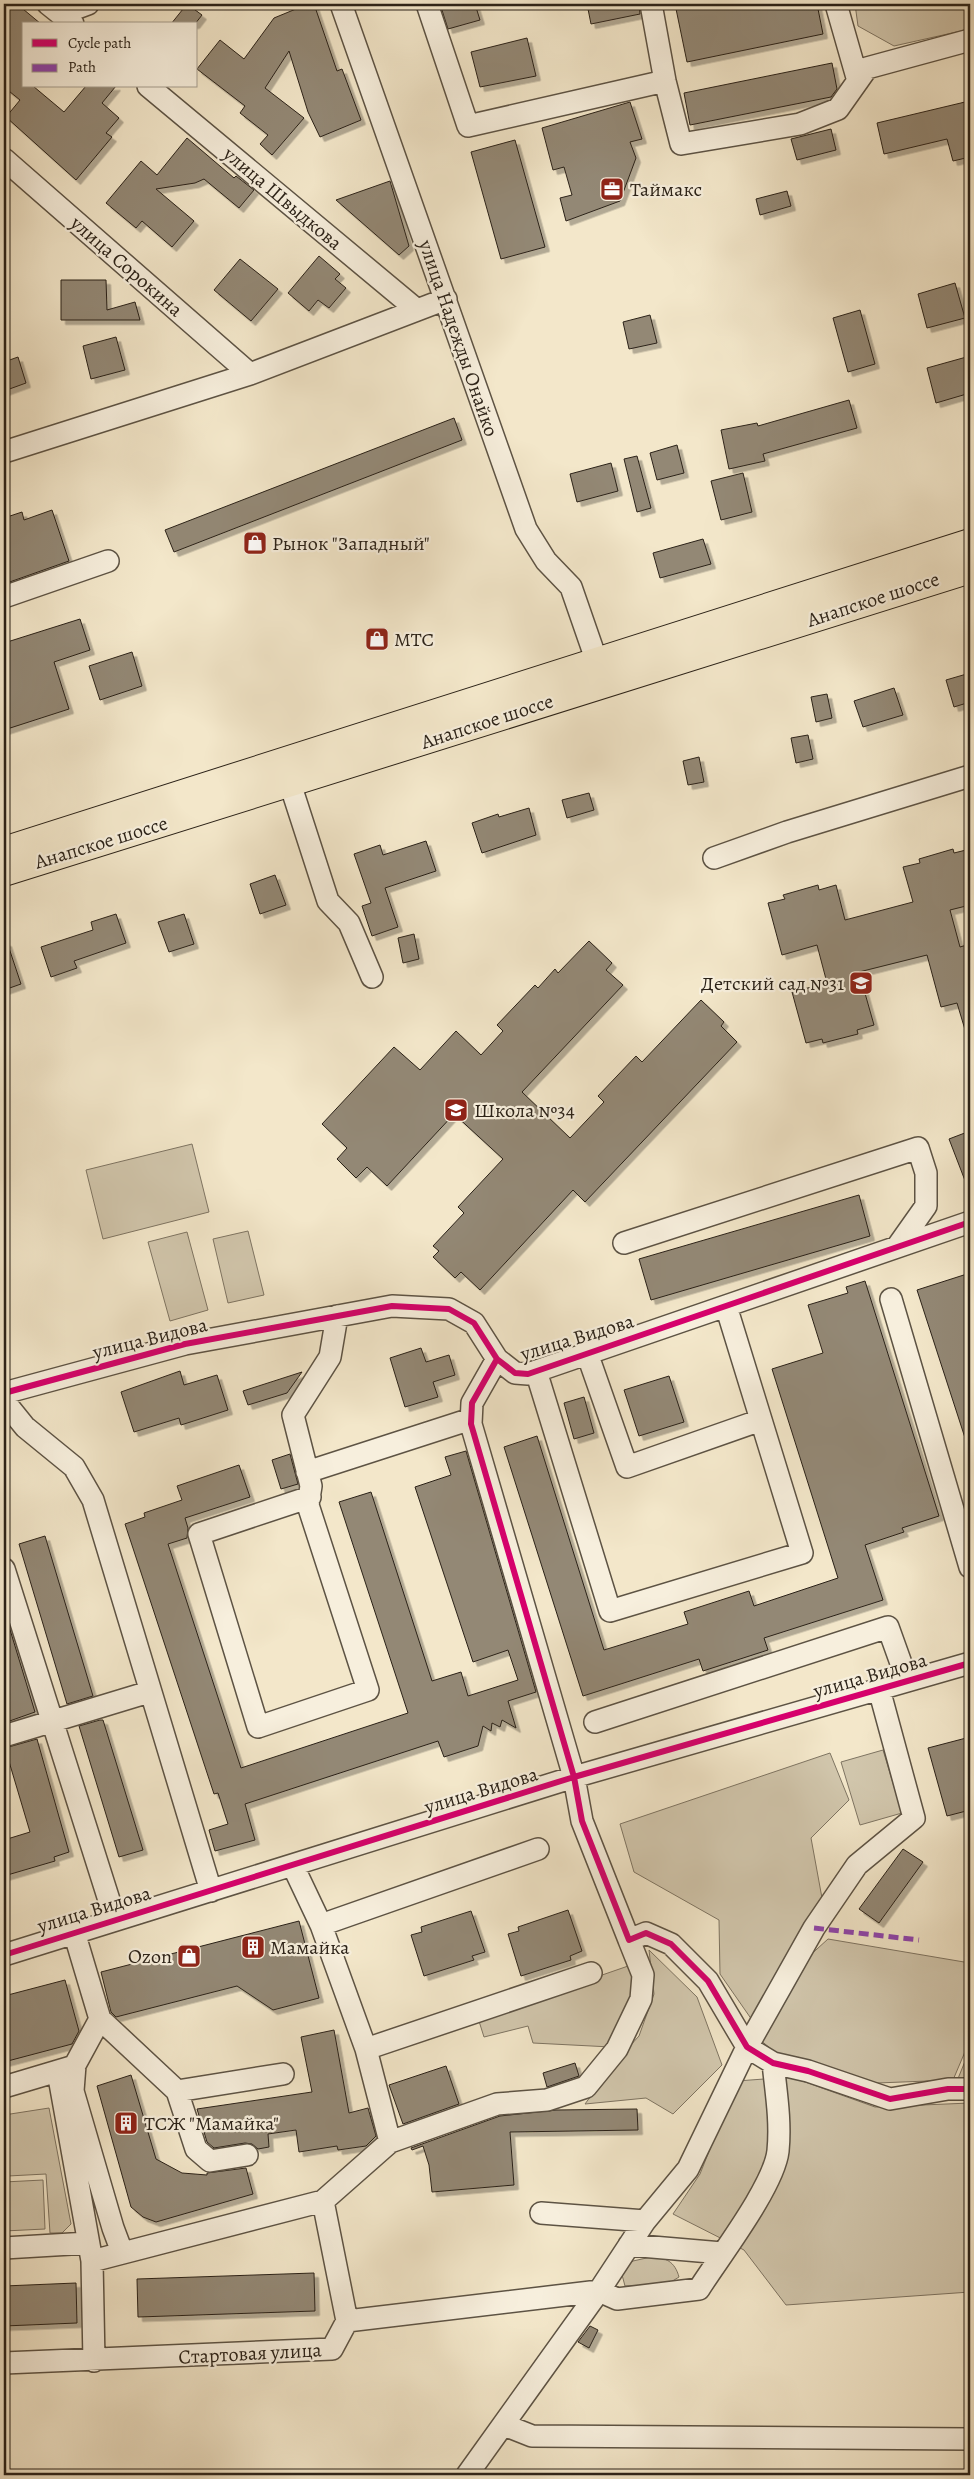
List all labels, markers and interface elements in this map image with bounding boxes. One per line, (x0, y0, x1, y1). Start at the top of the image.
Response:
legend (22, 22, 198, 88)
text: Cycle path (68, 33, 131, 53)
text: Path (68, 57, 96, 77)
street label: улица Швыдкова (217, 140, 348, 257)
office icon: Таймакс (599, 176, 625, 202)
place label: Таймакс (630, 176, 702, 203)
street label: улица Сорокина (64, 209, 189, 323)
street label: улица Надежды Онайко (412, 235, 505, 440)
shop icon: Рынок "Западный" (242, 530, 268, 556)
place label: Рынок "Западный" (272, 530, 430, 557)
street label: Анапское шоссе (803, 565, 943, 634)
shop icon: МТС (364, 626, 390, 652)
place label: МТС (394, 626, 434, 653)
street label: Анапское шоссе (417, 687, 557, 756)
street label: Анапское шоссе (30, 809, 171, 876)
place label: Детский сад №31 (701, 970, 844, 997)
school or university icon: Детский сад №31 (848, 970, 874, 996)
school or university icon: Школа №34 (443, 1097, 469, 1123)
place label: Школа №34 (474, 1097, 575, 1124)
street label: улица Видова (516, 1307, 638, 1368)
street label: улица Видова (89, 1311, 211, 1366)
street label: улица Видова (809, 1646, 931, 1705)
street label: улица Видова (420, 1760, 542, 1821)
street label: улица Видова (33, 1879, 155, 1940)
building icon: Мамайка (240, 1934, 266, 1960)
place label: Мамайка (270, 1934, 350, 1961)
place label: Ozon (128, 1943, 172, 1970)
shop icon: Ozon (176, 1943, 202, 1969)
building icon: ТСЖ "Мамайка" (113, 2110, 139, 2136)
place label: ТСЖ "Мамайка" (144, 2110, 279, 2137)
street label: Стартовая улица (178, 2336, 323, 2371)

